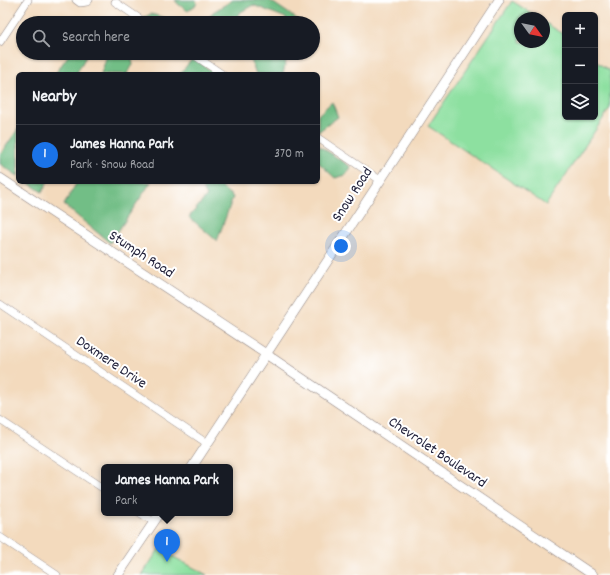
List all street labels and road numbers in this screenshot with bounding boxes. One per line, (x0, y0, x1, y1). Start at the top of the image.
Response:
street label: Snow Road (327, 163, 379, 227)
street label: Stumph Road (104, 226, 178, 284)
street label: Doxmere Drive (71, 331, 151, 395)
street label: Chevrolet Boulevard (383, 412, 491, 494)

